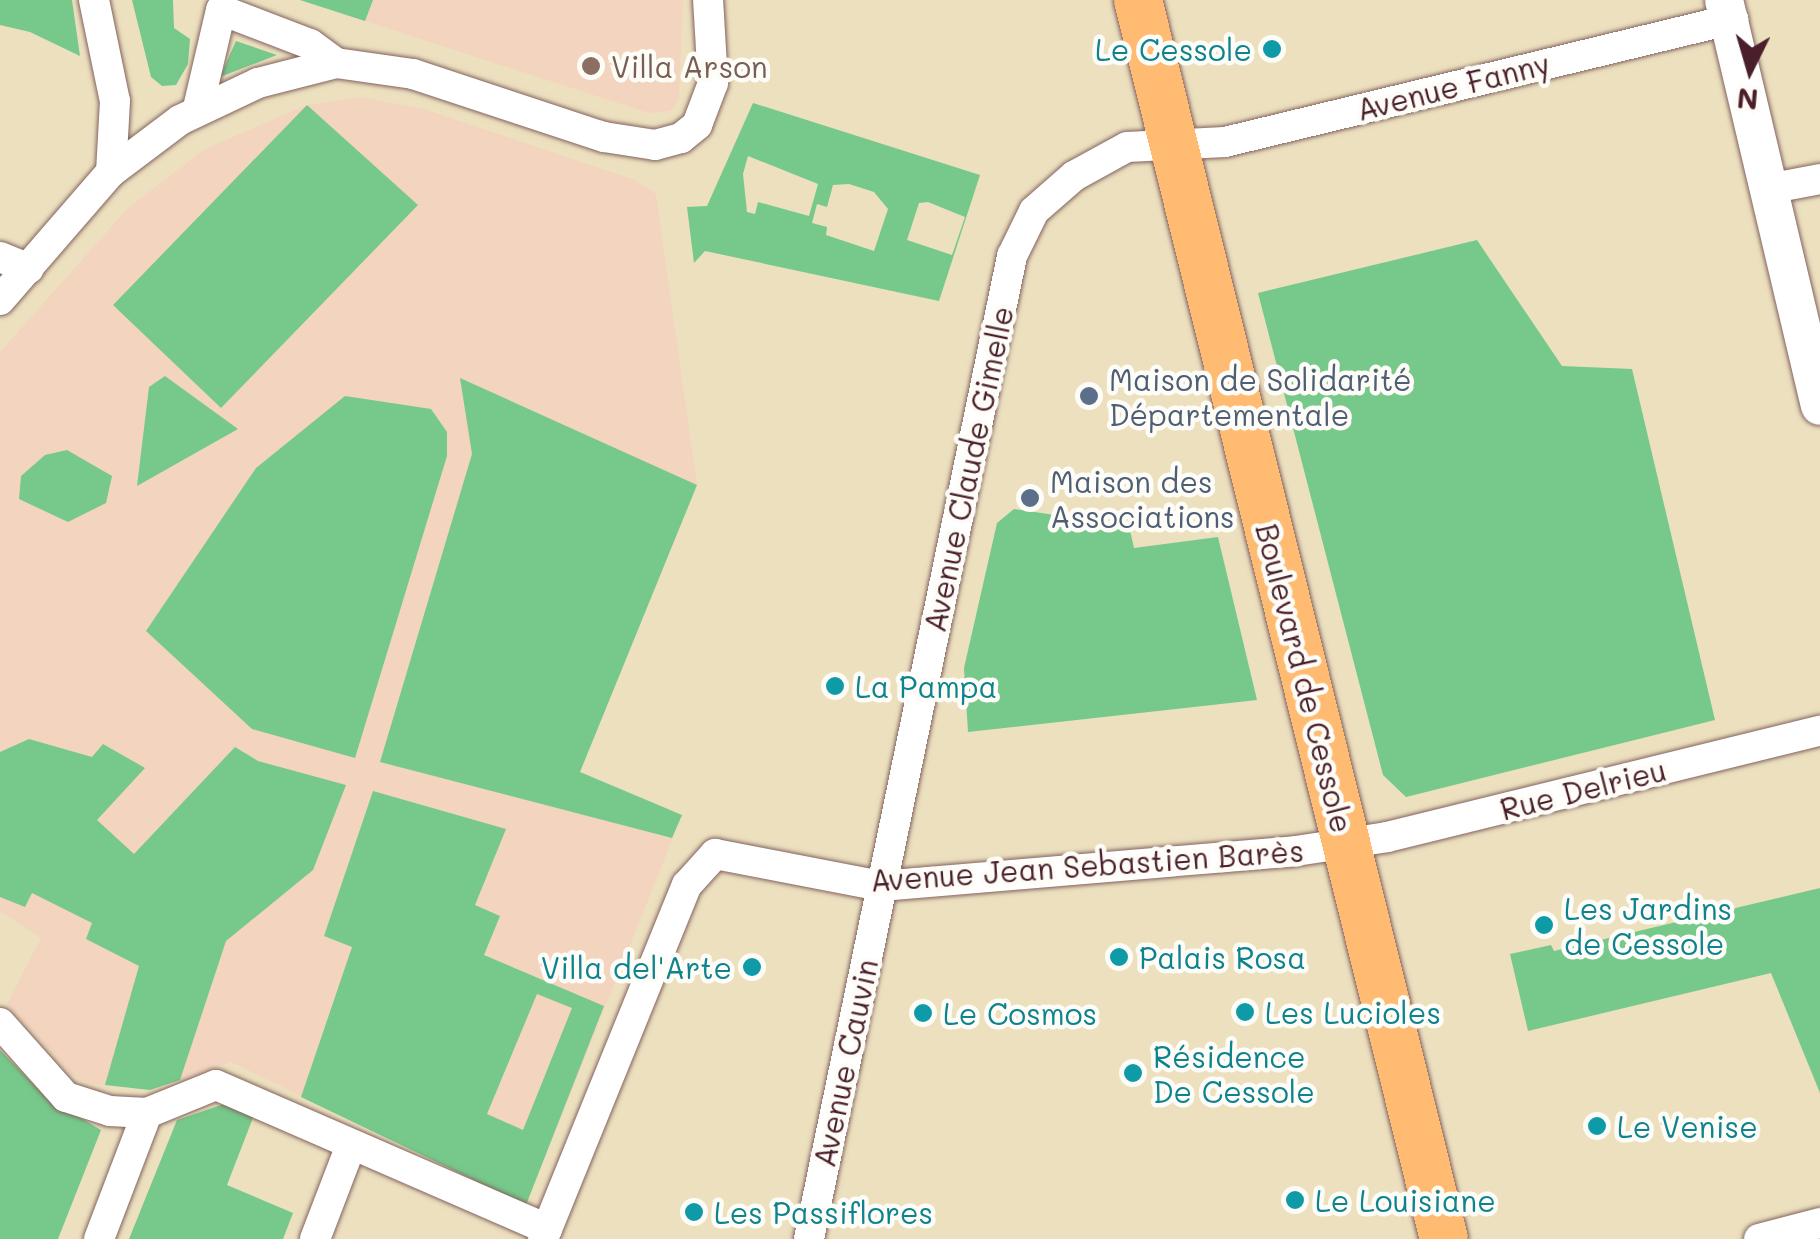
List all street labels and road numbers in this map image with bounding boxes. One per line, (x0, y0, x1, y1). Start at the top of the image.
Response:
street label: Avenue Fanny (1353, 45, 1553, 127)
street label: Avenue Claude Gimelle (916, 303, 1020, 635)
street label: Boulevard de Cessole (1249, 520, 1361, 836)
street label: Rue Delrieu (1496, 751, 1670, 827)
street label: Avenue Jean Sebastien Barès (869, 832, 1305, 898)
street label: Avenue Cauvin (805, 956, 885, 1170)

